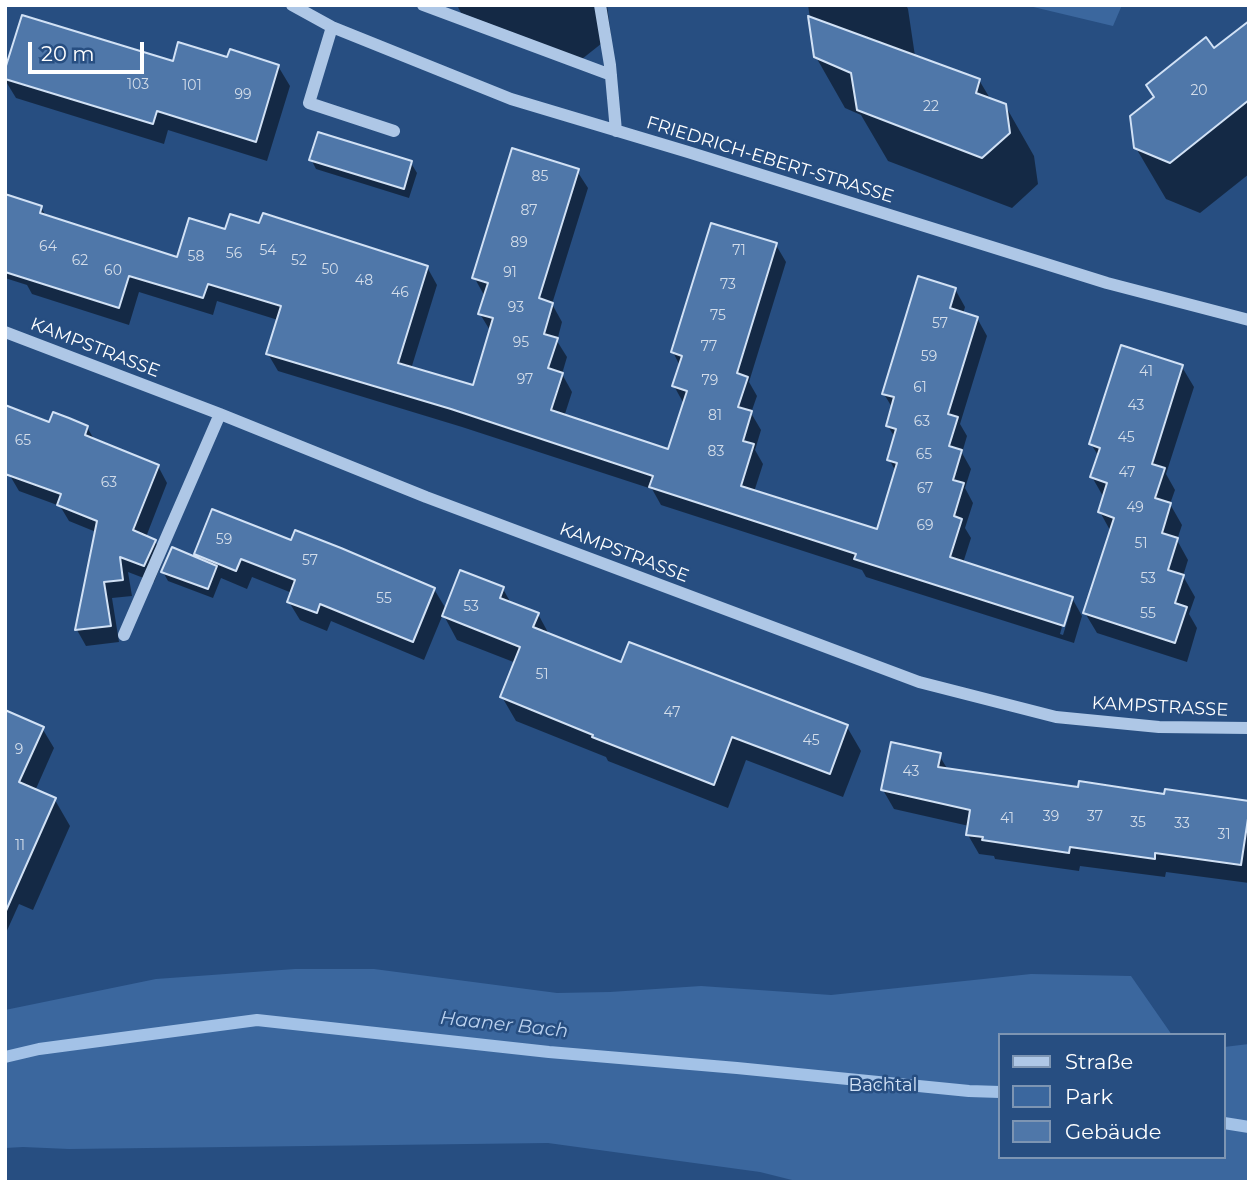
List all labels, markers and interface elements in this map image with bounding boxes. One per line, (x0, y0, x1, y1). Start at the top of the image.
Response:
scale bar (32, 28, 147, 72)
text: 20 m (41, 41, 95, 66)
house number: 103 (127, 77, 149, 93)
house number: 101 (182, 78, 202, 94)
house number: 20 (1190, 83, 1208, 99)
house number: 99 (234, 87, 252, 103)
house number: 22 (923, 99, 939, 115)
street label: FRIEDRICH-EBERT-STRASSE (644, 112, 896, 208)
house number: 85 (532, 169, 548, 185)
house number: 87 (520, 203, 538, 219)
house number: 89 (510, 235, 528, 251)
house number: 64 (39, 239, 57, 255)
house number: 54 (259, 243, 277, 259)
house number: 71 (732, 243, 746, 259)
house number: 56 (226, 246, 242, 262)
house number: 58 (188, 249, 204, 265)
house number: 62 (72, 253, 88, 269)
house number: 52 (291, 253, 307, 269)
house number: 50 (321, 262, 339, 278)
house number: 60 (104, 263, 122, 279)
house number: 91 (503, 265, 517, 281)
house number: 48 (355, 273, 373, 289)
house number: 73 (720, 277, 736, 293)
house number: 46 (391, 285, 409, 301)
house number: 93 (508, 300, 524, 316)
house number: 75 (710, 308, 726, 324)
street label: KAMPSTRASSE (27, 313, 163, 383)
house number: 57 (932, 316, 948, 332)
house number: 95 (513, 335, 529, 351)
house number: 77 (701, 339, 717, 355)
house number: 59 (921, 349, 937, 365)
house number: 41 (1139, 364, 1153, 380)
house number: 97 (517, 372, 533, 388)
house number: 79 (702, 373, 718, 389)
house number: 61 (913, 380, 927, 396)
house number: 43 (1128, 398, 1144, 414)
house number: 81 (708, 408, 722, 424)
house number: 63 (914, 414, 930, 430)
house number: 45 (1117, 430, 1135, 446)
house number: 65 (15, 433, 31, 449)
house number: 83 (708, 444, 724, 460)
house number: 65 (916, 447, 932, 463)
house number: 47 (1119, 465, 1135, 481)
house number: 63 (101, 475, 117, 491)
house number: 67 (917, 481, 933, 497)
house number: 49 (1126, 500, 1144, 516)
street label: KAMPSTRASSE (556, 518, 692, 588)
house number: 69 (916, 518, 934, 534)
house number: 59 (216, 532, 232, 548)
house number: 51 (1135, 536, 1147, 552)
house number: 57 (302, 553, 318, 569)
house number: 53 (1140, 571, 1156, 587)
house number: 55 (376, 591, 392, 607)
house number: 53 (463, 599, 479, 615)
house number: 55 (1140, 606, 1156, 622)
house number: 51 (536, 667, 548, 683)
street label: KAMPSTRASSE (1091, 693, 1229, 721)
house number: 47 (664, 705, 680, 721)
house number: 45 (802, 733, 820, 749)
house number: 9 (15, 742, 23, 758)
house number: 43 (903, 764, 919, 780)
house number: 39 (1043, 809, 1059, 825)
house number: 37 (1087, 809, 1103, 825)
house number: 41 (1000, 811, 1014, 827)
house number: 35 (1130, 815, 1146, 831)
house number: 33 (1174, 816, 1190, 832)
house number: 31 (1218, 827, 1230, 843)
house number: 11 (15, 838, 25, 854)
water label: Haaner Bach (439, 1007, 569, 1043)
legend (998, 1033, 1226, 1159)
text: Straße (1065, 1049, 1133, 1074)
park label: Bachtal (849, 1075, 917, 1097)
text: Park (1065, 1084, 1113, 1109)
text: Gebäude (1065, 1119, 1162, 1144)

